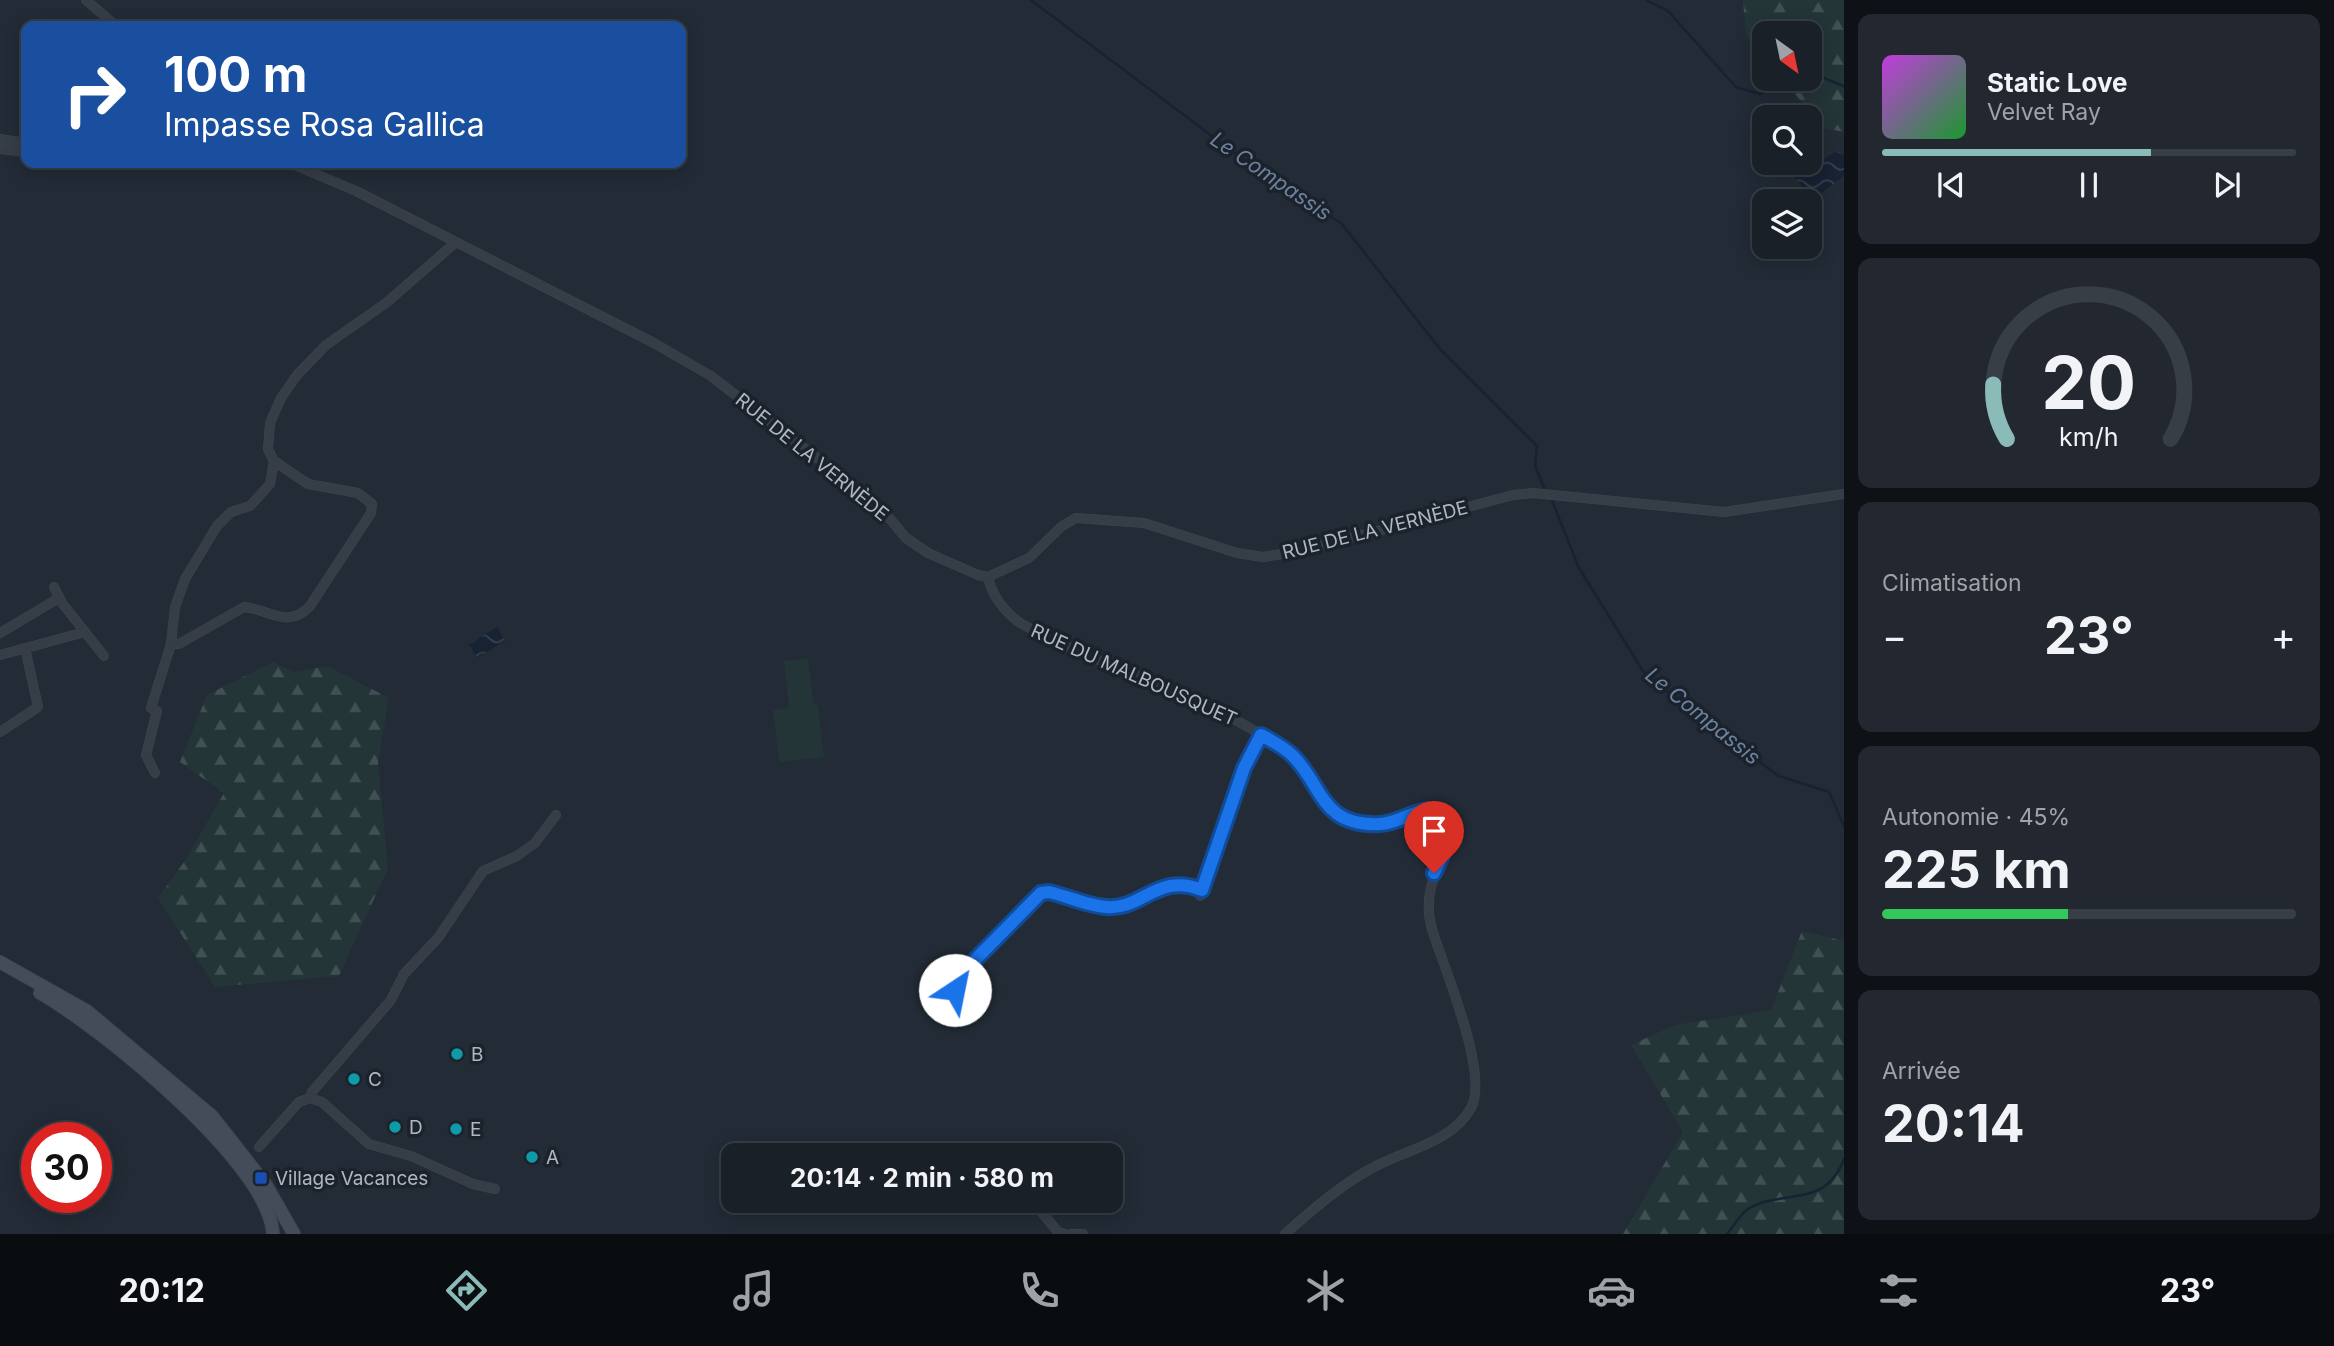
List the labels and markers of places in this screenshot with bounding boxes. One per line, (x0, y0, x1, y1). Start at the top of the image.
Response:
pin (1404, 801, 1464, 873)
place label: B (471, 1043, 483, 1066)
marker: B (449, 1046, 465, 1062)
place label: C (368, 1068, 382, 1091)
marker: C (346, 1071, 362, 1087)
place label: D (409, 1116, 423, 1139)
place label: E (470, 1118, 481, 1141)
marker: D (387, 1119, 403, 1135)
marker: E (448, 1121, 464, 1137)
place label: A (546, 1146, 559, 1169)
marker: A (524, 1149, 540, 1165)
place label: Village Vacances (275, 1167, 428, 1190)
marker: Village Vacances (253, 1170, 269, 1186)

